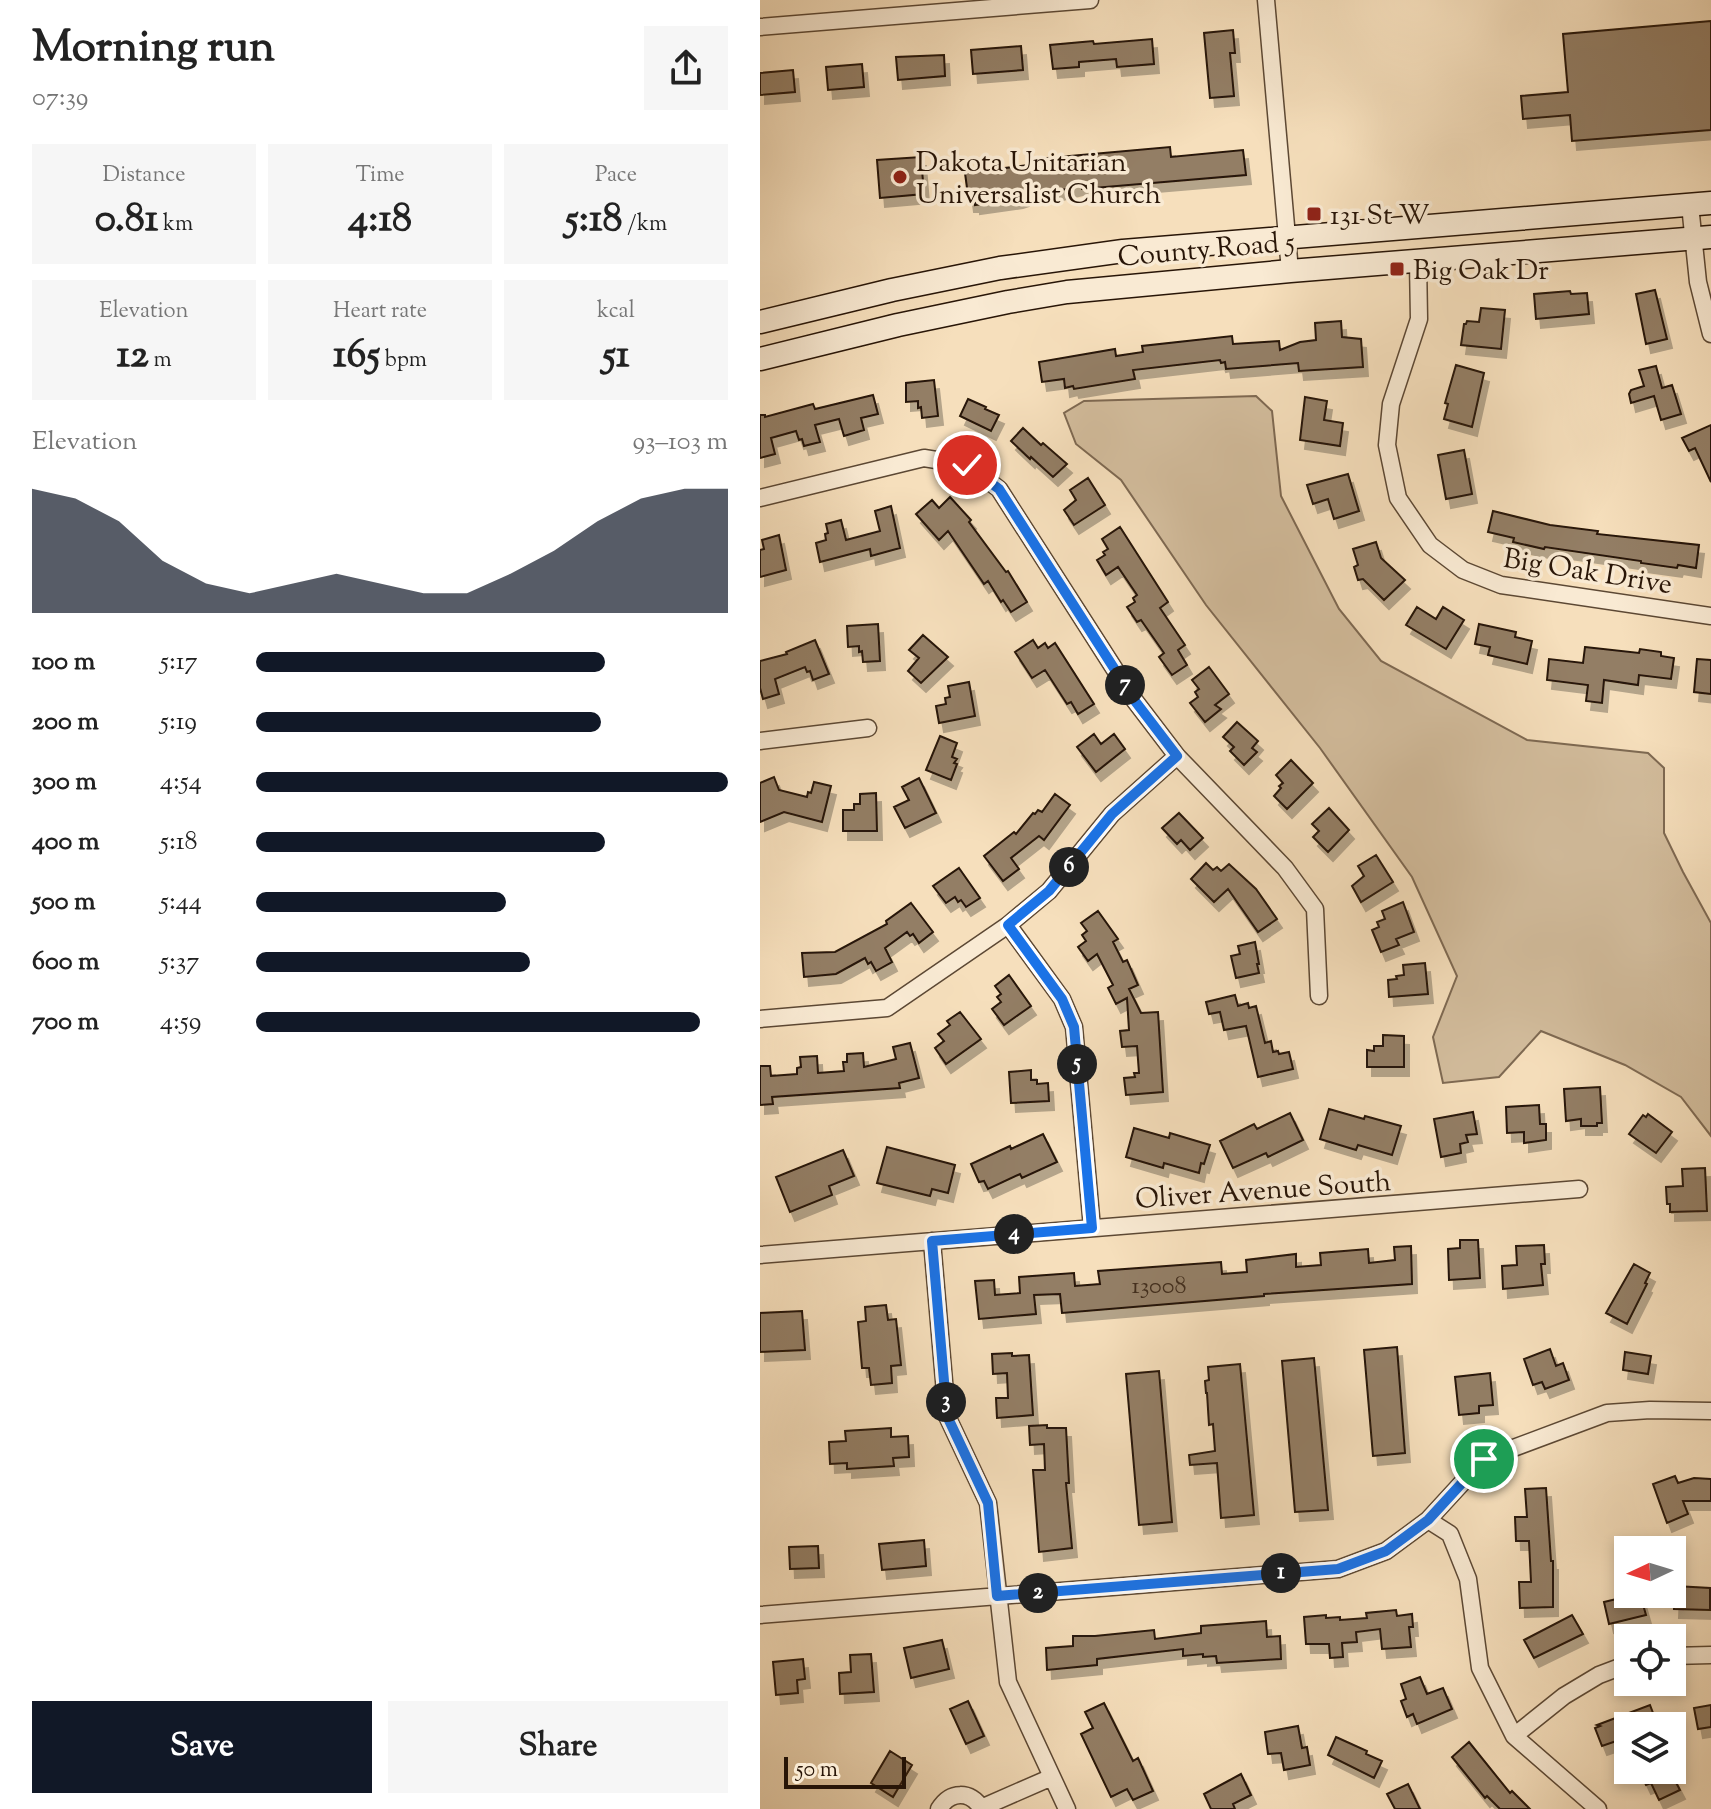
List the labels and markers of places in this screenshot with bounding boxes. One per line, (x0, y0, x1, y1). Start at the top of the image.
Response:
place label: Dakota Unitarian Universalist Church (916, 144, 1161, 216)
marker: Dakota Unitarian Universalist Church (891, 168, 909, 186)
place label: 131 St W (1330, 197, 1430, 237)
marker: 131 St W (1305, 205, 1323, 223)
place label: Big Oak Dr (1413, 252, 1549, 292)
marker: Big Oak Dr (1388, 260, 1406, 278)
pin (933, 431, 1001, 499)
pin: 7 (1105, 665, 1145, 705)
pin: 6 (1049, 847, 1089, 887)
pin: 5 (1057, 1044, 1097, 1084)
pin: 4 (994, 1214, 1034, 1254)
pin: 3 (926, 1382, 966, 1422)
pin (1450, 1425, 1518, 1493)
pin: 1 (1261, 1553, 1301, 1593)
pin: 2 (1018, 1573, 1058, 1613)

